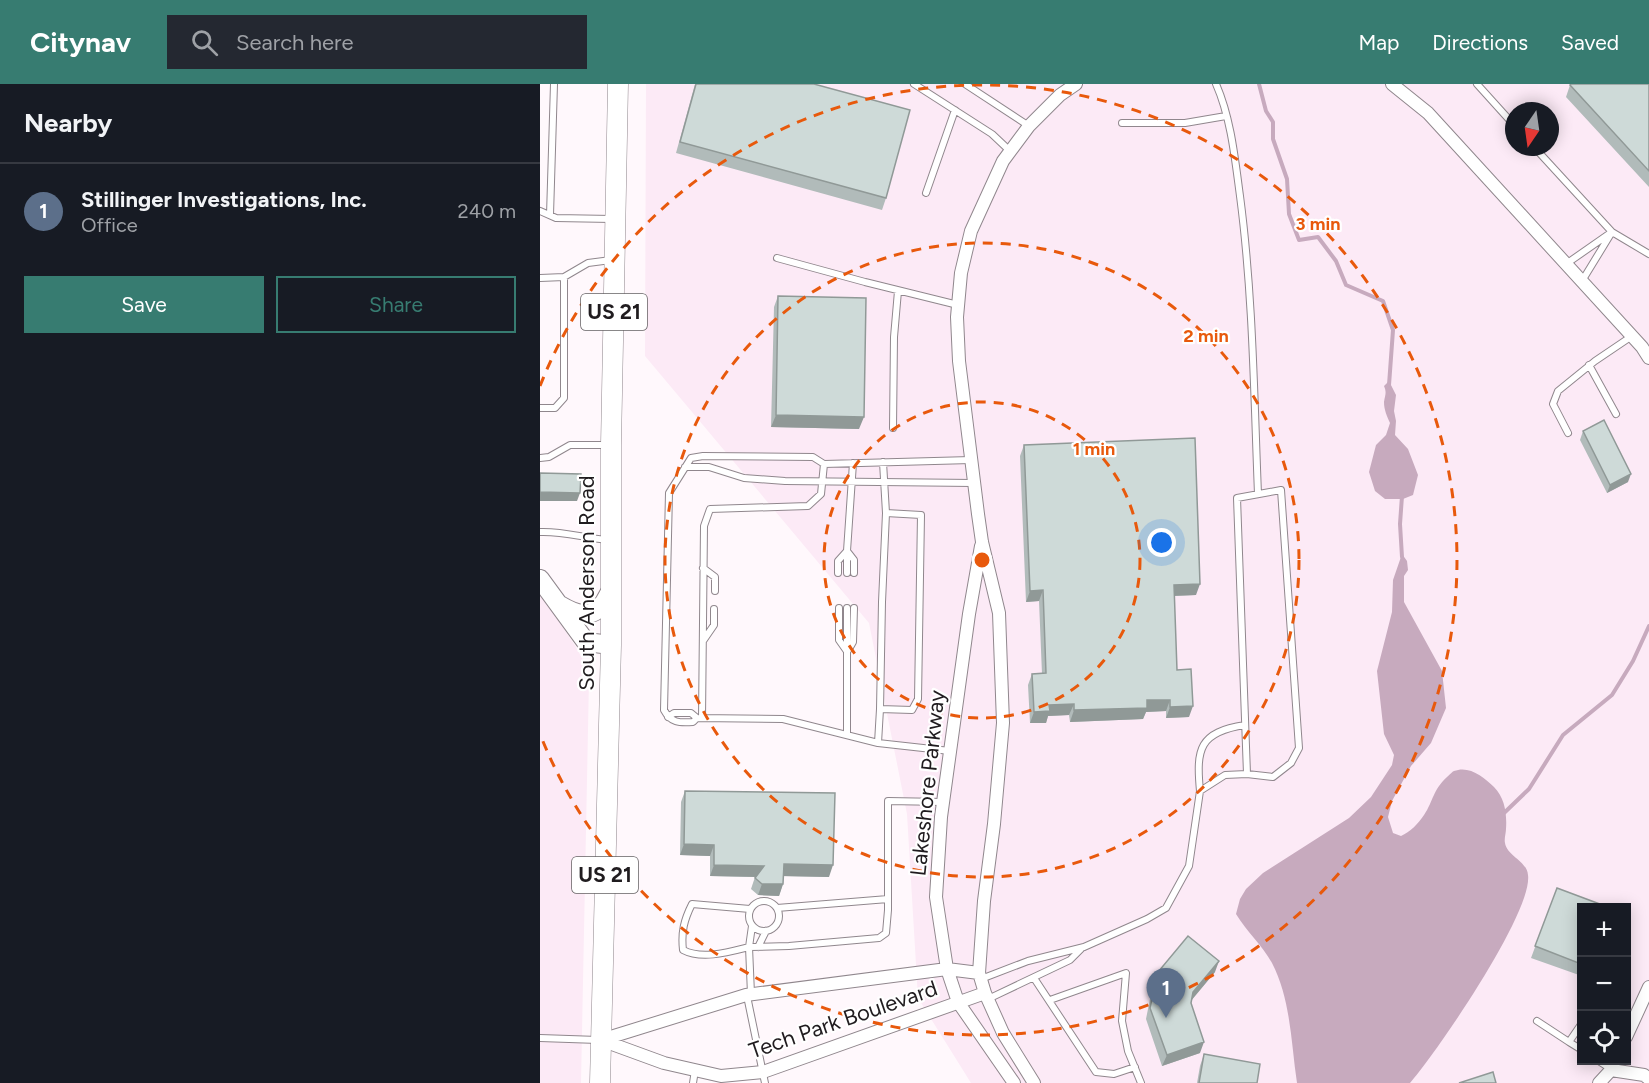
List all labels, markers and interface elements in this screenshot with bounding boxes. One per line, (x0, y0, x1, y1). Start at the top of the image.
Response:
search box (167, 15, 587, 69)
text: Citynav (30, 25, 131, 59)
icon: search (188, 26, 221, 59)
text: Search here (236, 29, 354, 56)
text: Map (1358, 30, 1399, 55)
text: Directions (1432, 30, 1528, 55)
text: Saved (1561, 30, 1619, 55)
north arrow (1505, 102, 1559, 156)
text: Nearby (24, 107, 112, 139)
text: Stillinger Investigations, Inc. (81, 186, 367, 213)
text: 1 (39, 199, 48, 223)
text: 240 m (458, 199, 516, 223)
text: Office (81, 213, 138, 237)
text: 3 min (1296, 213, 1340, 235)
button: Save (24, 276, 264, 333)
button: Share (276, 276, 516, 333)
road number: US 21 (581, 294, 647, 330)
text: 2 min (1183, 325, 1229, 347)
text: 1 min (1073, 438, 1115, 460)
street label: South Anderson Road (573, 475, 600, 691)
your location (1147, 528, 1176, 557)
centre of rings (972, 550, 992, 570)
street label: Lakeshore Parkway (904, 688, 951, 877)
road number: US 21 (572, 857, 638, 893)
map controls (1577, 903, 1631, 1065)
button: + (1577, 903, 1631, 957)
button: − (1577, 957, 1631, 1011)
pin: 1 (1146, 968, 1186, 1018)
street label: Tech Park Boulevard (745, 975, 941, 1064)
button: locate (1577, 1011, 1631, 1065)

